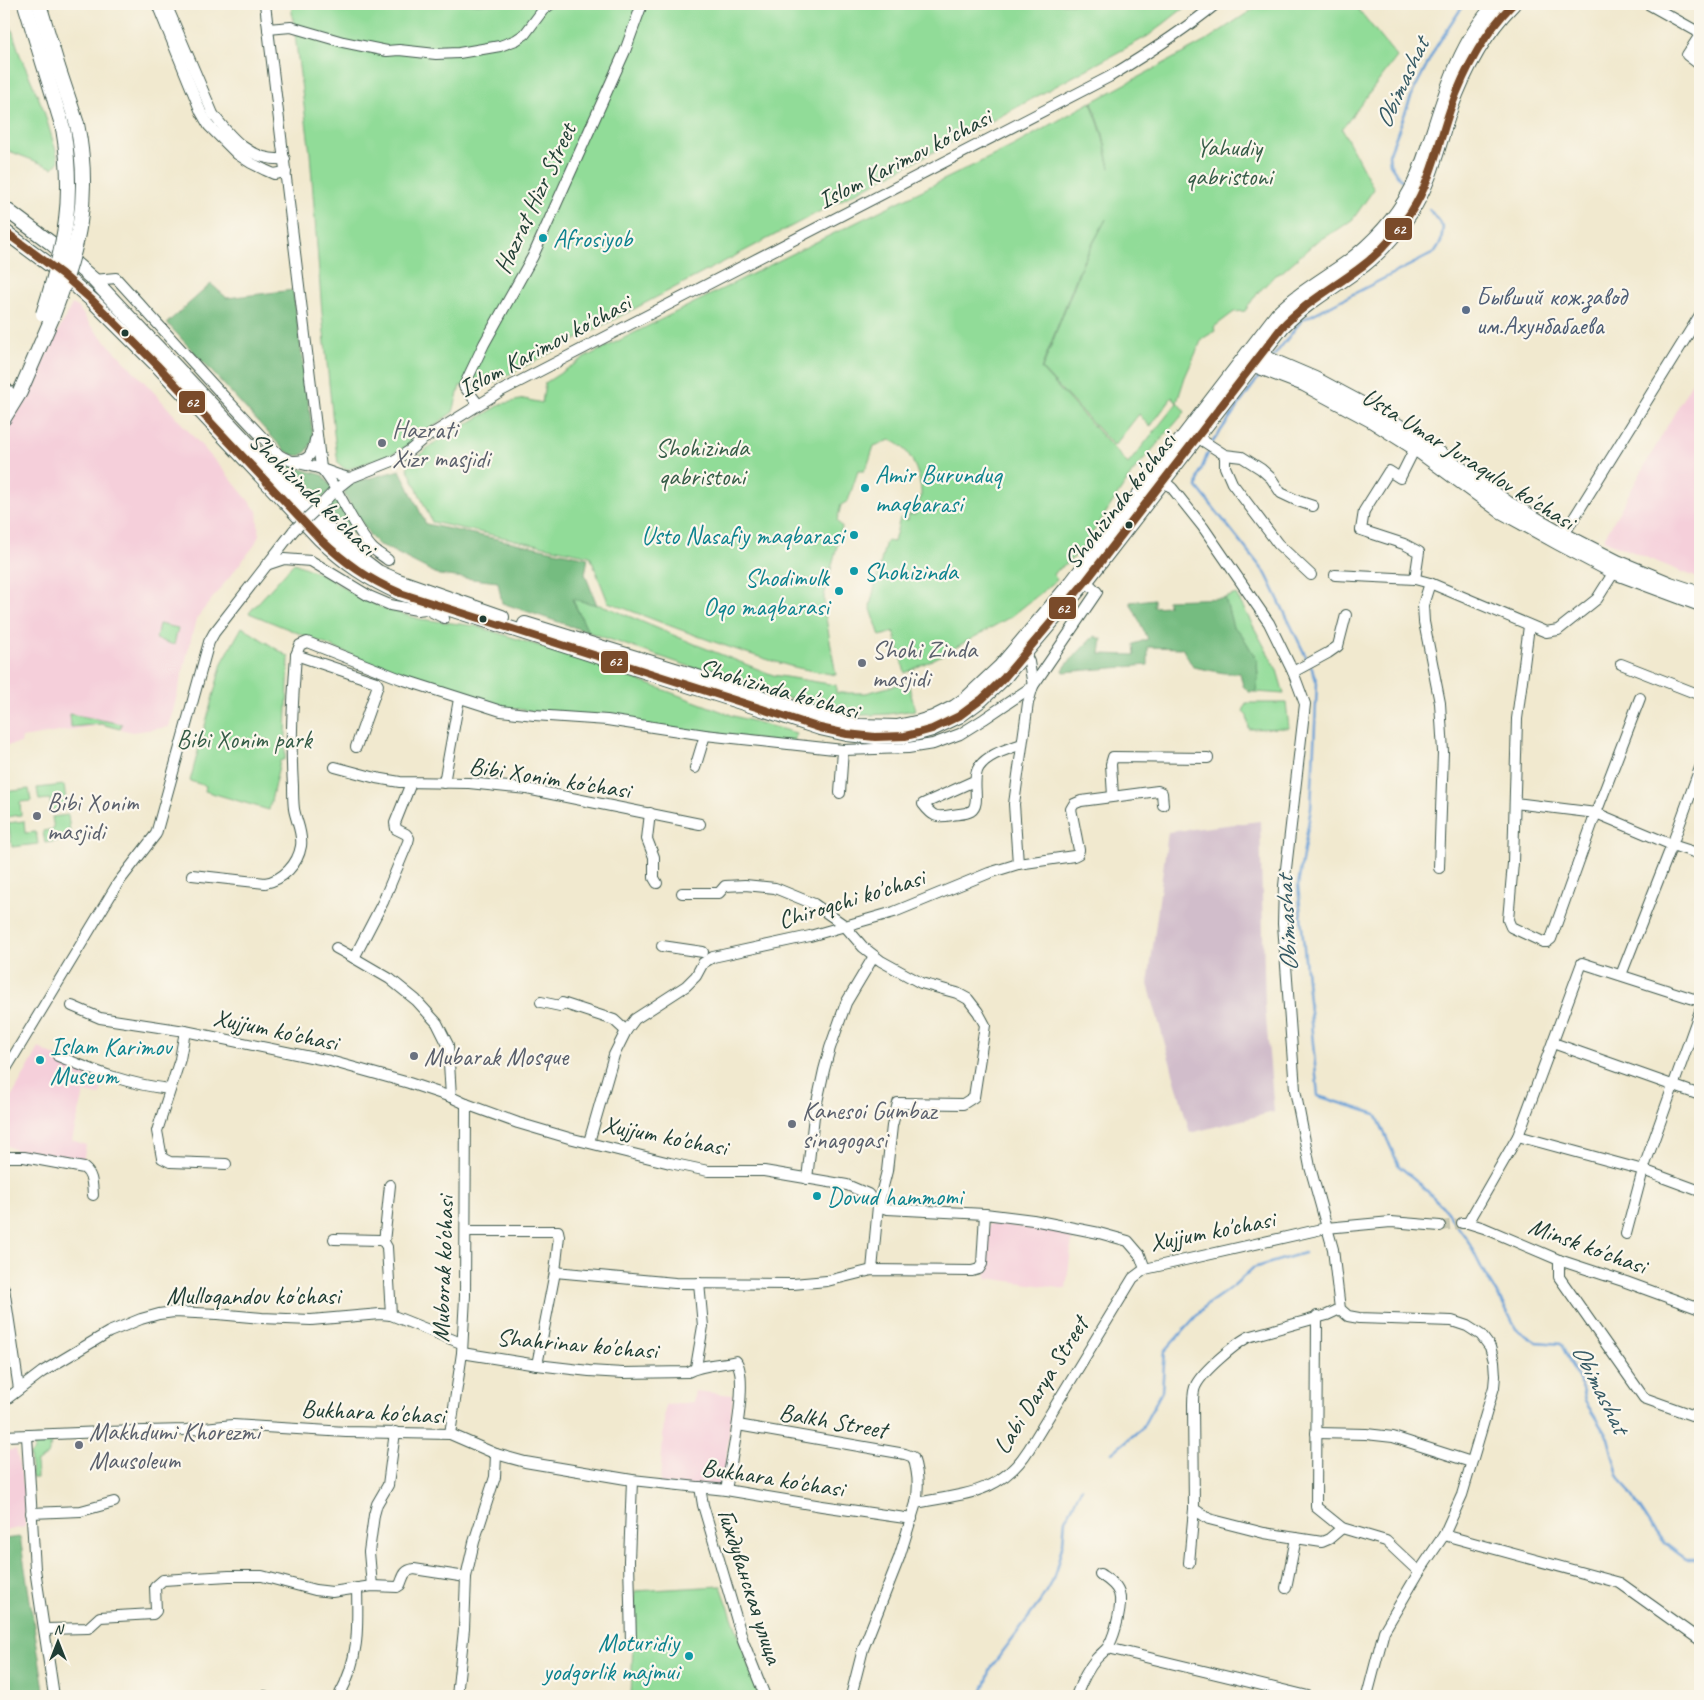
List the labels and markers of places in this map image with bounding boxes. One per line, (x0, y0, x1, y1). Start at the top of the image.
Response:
place label: Afrosiyob (553, 223, 634, 255)
marker: Afrosiyob (537, 232, 549, 244)
place label: Бывший кож.завод им.Ахунбабаева (1476, 281, 1629, 342)
marker: Бывший кож.завод им.Ахунбабаева (1460, 304, 1472, 316)
unlabelled marker (120, 328, 130, 338)
place label: Hazrati Xizr masjidi (392, 414, 493, 475)
marker: Hazrati Xizr masjidi (376, 437, 388, 449)
place label: Amir Burunduq maqbarasi (875, 459, 1004, 520)
marker: Amir Burunduq maqbarasi (859, 482, 871, 494)
place label: Usto Nasafiy maqbarasi (641, 520, 847, 552)
unlabelled marker (1124, 520, 1134, 530)
marker: Usto Nasafiy maqbarasi (848, 529, 860, 541)
place label: Shohizinda (864, 556, 960, 588)
place label: Shodimulk Oqo maqbarasi (703, 562, 832, 623)
marker: Shohizinda (848, 565, 860, 577)
marker: Shodimulk Oqo maqbarasi (833, 585, 845, 597)
unlabelled marker (478, 614, 488, 624)
place label: Shohi Zinda masjidi (872, 634, 979, 695)
marker: Shohi Zinda masjidi (856, 657, 868, 669)
place label: Bibi Xonim masjidi (47, 787, 139, 848)
marker: Bibi Xonim masjidi (31, 810, 43, 822)
place label: Islam Karimov Museum (50, 1031, 174, 1092)
place label: Mubarak Mosque (424, 1041, 570, 1073)
marker: Mubarak Mosque (408, 1050, 420, 1062)
marker: Islam Karimov Museum (34, 1054, 46, 1066)
place label: Kanesoi Gumbaz sinagogasi (802, 1095, 938, 1156)
marker: Kanesoi Gumbaz sinagogasi (786, 1118, 798, 1130)
place label: Dovud hammomi (827, 1181, 966, 1213)
marker: Dovud hammomi (811, 1190, 823, 1202)
place label: Makhdumi Khorezmi Mausoleum (89, 1416, 263, 1477)
marker: Makhdumi Khorezmi Mausoleum (73, 1439, 85, 1451)
place label: Moturidiy yodgorlik majmui (541, 1627, 682, 1688)
marker: Moturidiy yodgorlik majmui (683, 1650, 695, 1662)

